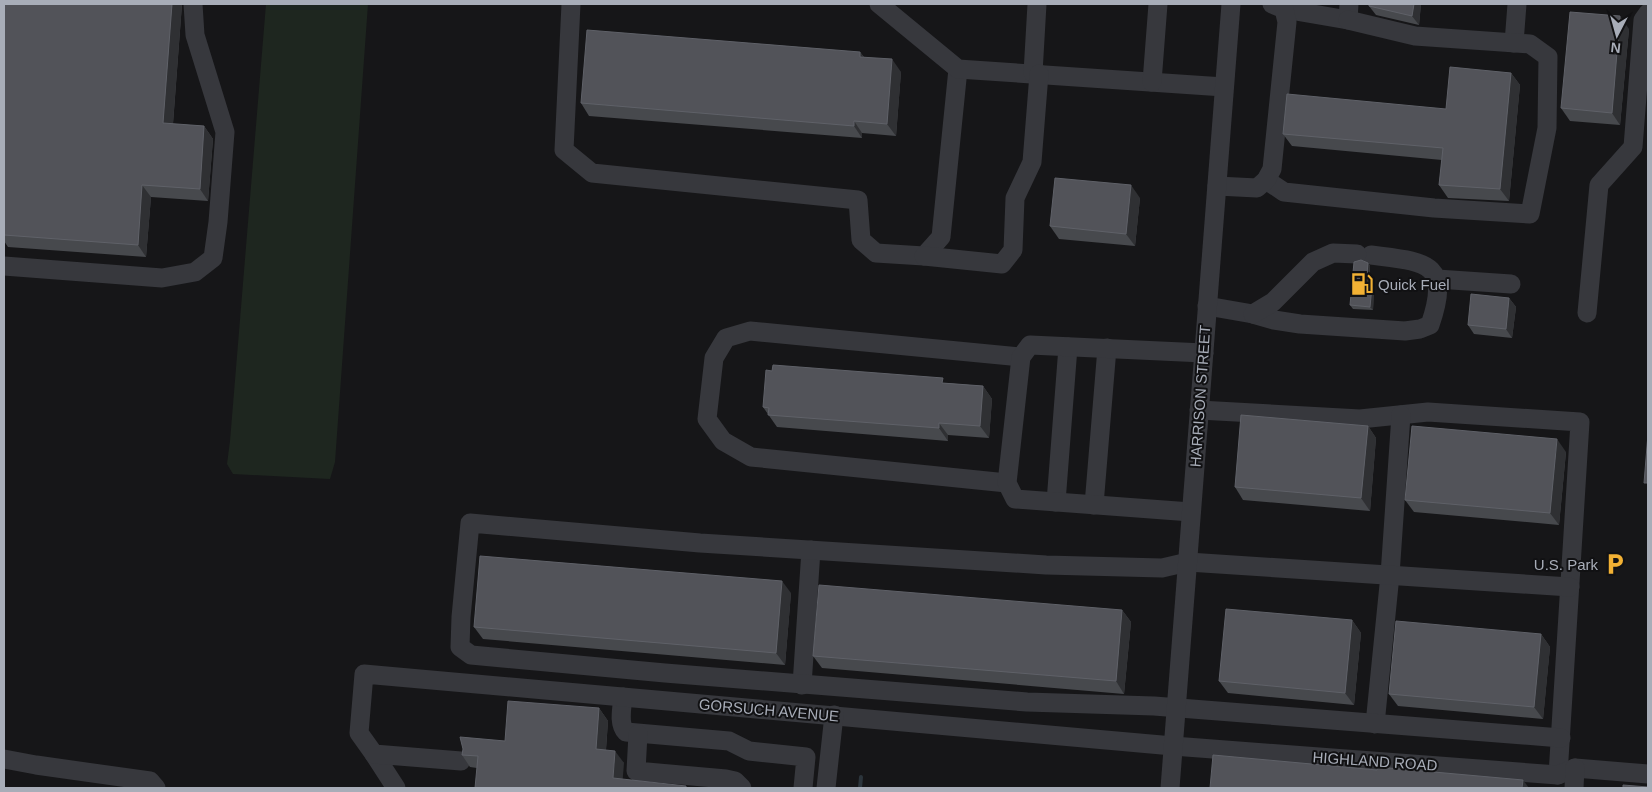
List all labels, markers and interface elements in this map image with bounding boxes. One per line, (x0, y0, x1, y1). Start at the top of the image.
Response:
north arrow (1592, 10, 1642, 60)
text: N (1610, 39, 1622, 56)
fuel station icon: Quick Fuel (1349, 271, 1375, 297)
place label: Quick Fuel (1378, 276, 1450, 293)
street label: HARRISON STREET (1187, 324, 1213, 468)
parking icon: U.S. Park (1602, 551, 1628, 577)
place label: U.S. Park (1534, 556, 1598, 573)
street label: GORSUCH AVENUE (698, 695, 840, 725)
street label: HIGHLAND ROAD (1312, 748, 1438, 774)

